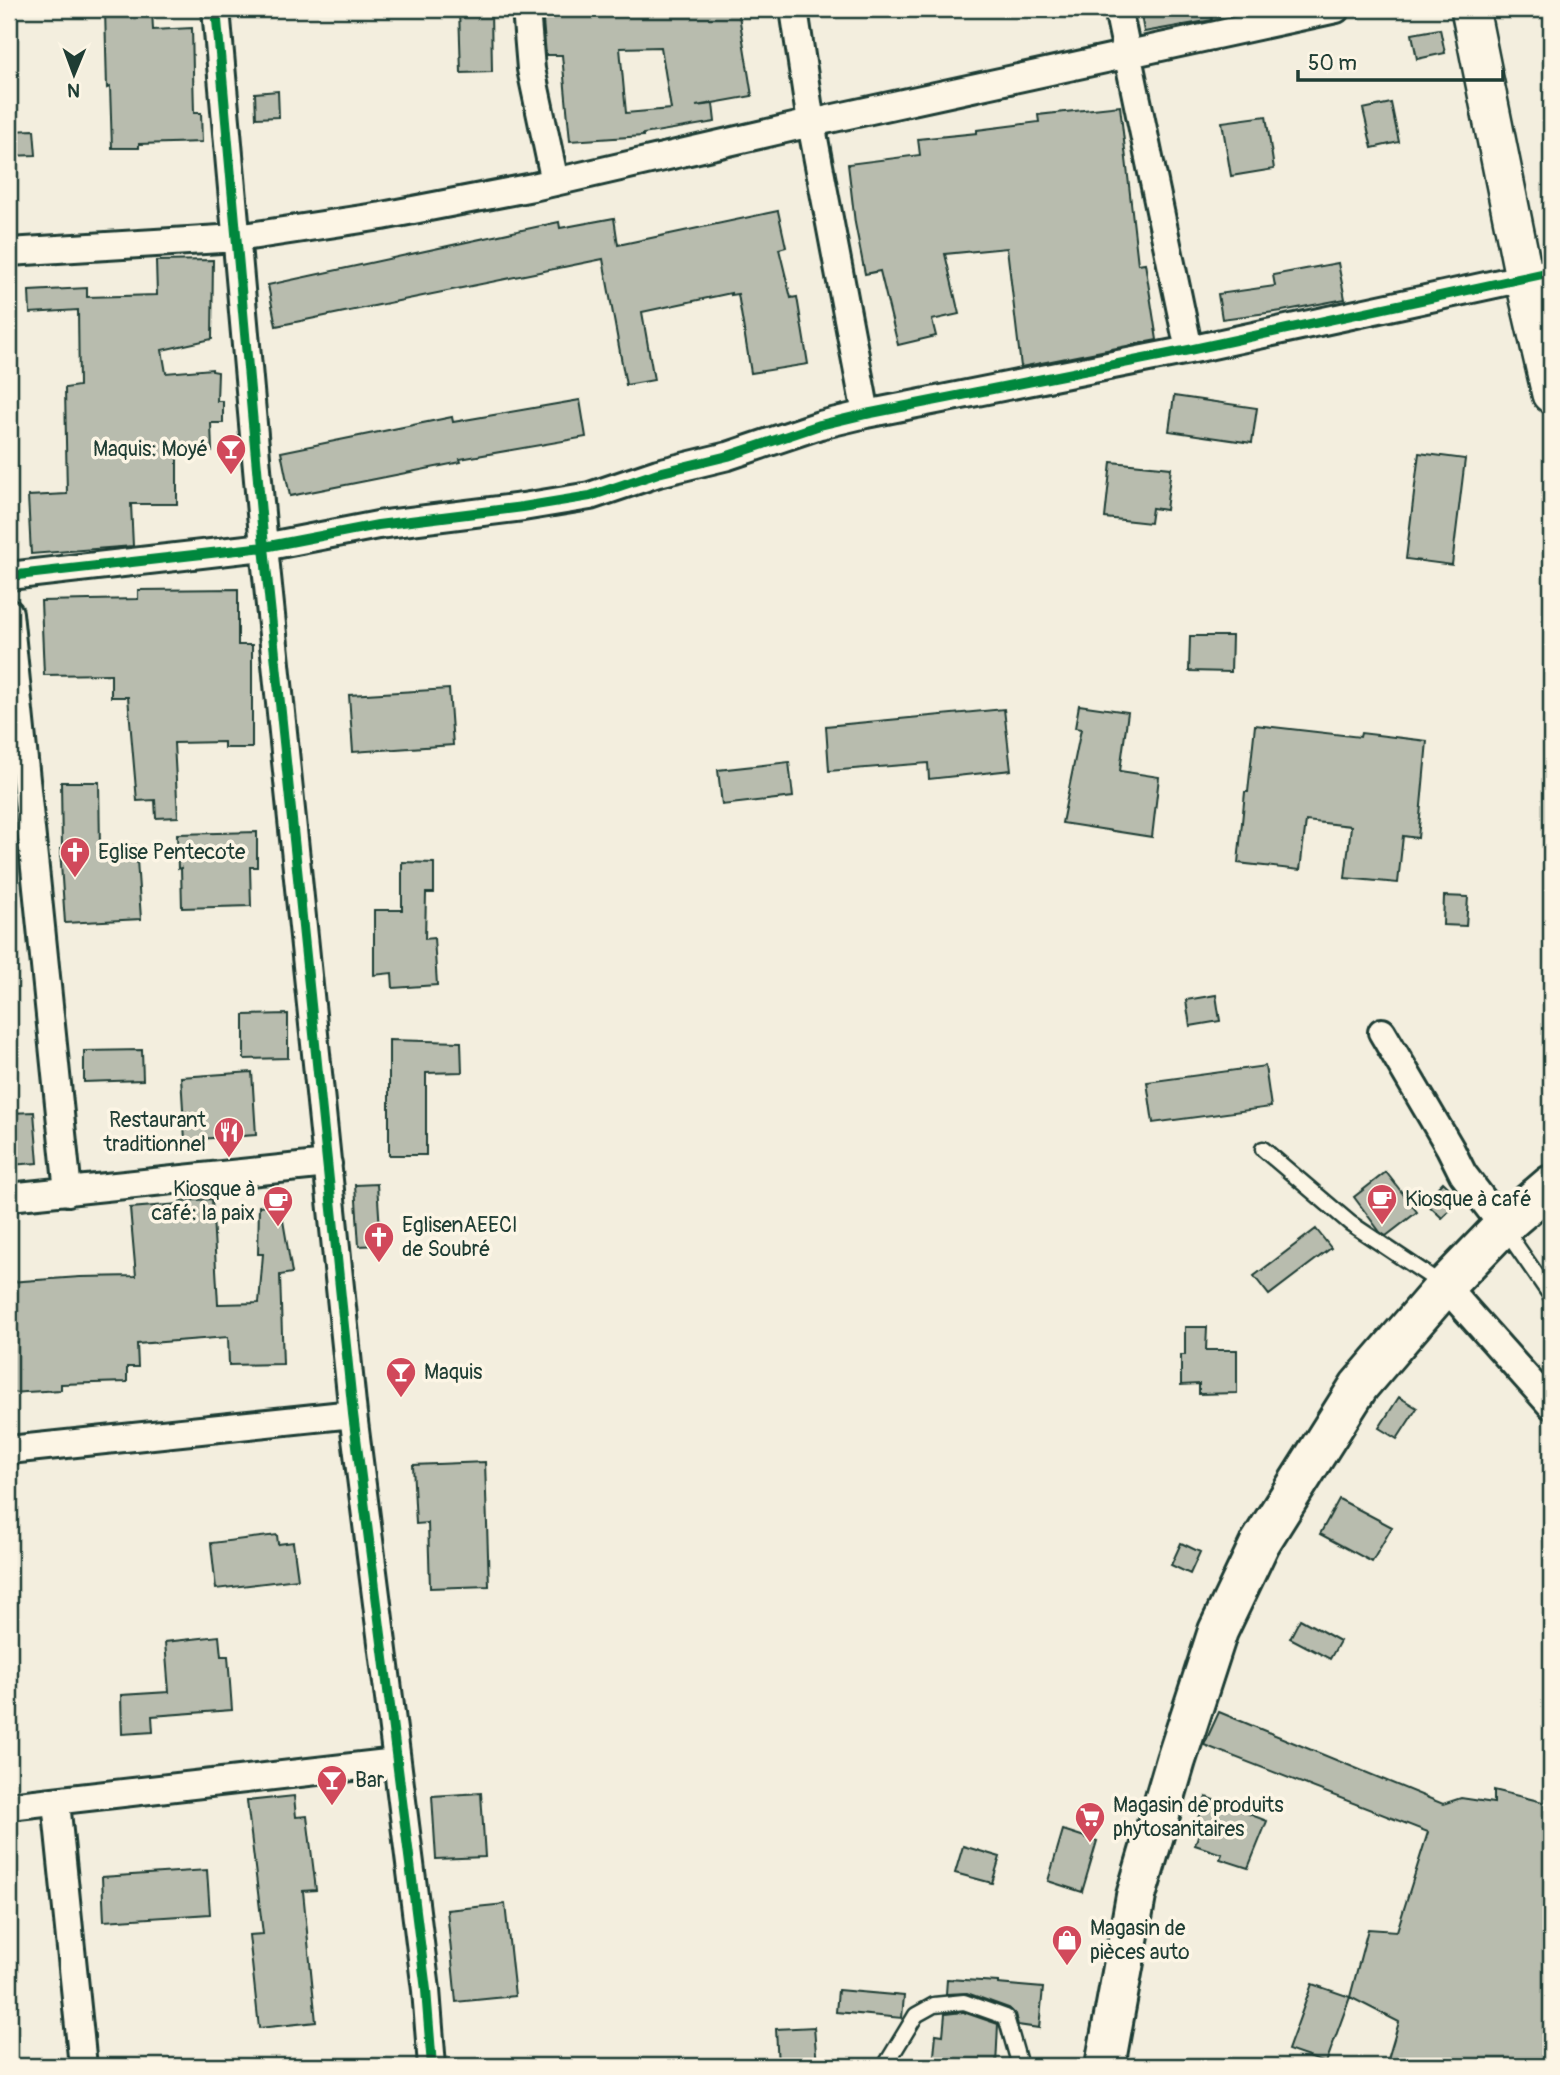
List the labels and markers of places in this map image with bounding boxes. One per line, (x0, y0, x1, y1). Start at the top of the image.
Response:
bar icon: Maquis: Moyé (214, 432, 248, 476)
place label: Maquis: Moyé (93, 436, 208, 463)
church icon: Eglise Pentecote (58, 835, 92, 879)
place label: Eglise Pentecote (98, 839, 246, 866)
place label: Restaurant traditionnel (103, 1107, 207, 1158)
restaurant icon: Restaurant traditionnel (212, 1115, 246, 1159)
place label: Kiosque à café: la paix (151, 1176, 255, 1227)
cafe icon: Kiosque à café (1365, 1182, 1399, 1226)
cafe icon: Kiosque à café: la paix (261, 1184, 295, 1228)
place label: Kiosque à café (1405, 1186, 1532, 1213)
place label: EglisenAEECI de Soubré (402, 1212, 518, 1263)
church icon: EglisenAEECI de Soubré (362, 1220, 396, 1264)
bar icon: Maquis (384, 1355, 418, 1399)
place label: Maquis (424, 1359, 483, 1386)
bar icon: Bar (315, 1763, 349, 1807)
place label: Bar (355, 1767, 385, 1794)
place label: Magasin de produits phytosanitaires (1113, 1792, 1284, 1843)
supermarket icon: Magasin de produits phytosanitaires (1073, 1800, 1107, 1844)
place label: Magasin de pièces auto (1090, 1915, 1189, 1966)
shop icon: Magasin de pièces auto (1050, 1923, 1084, 1967)

